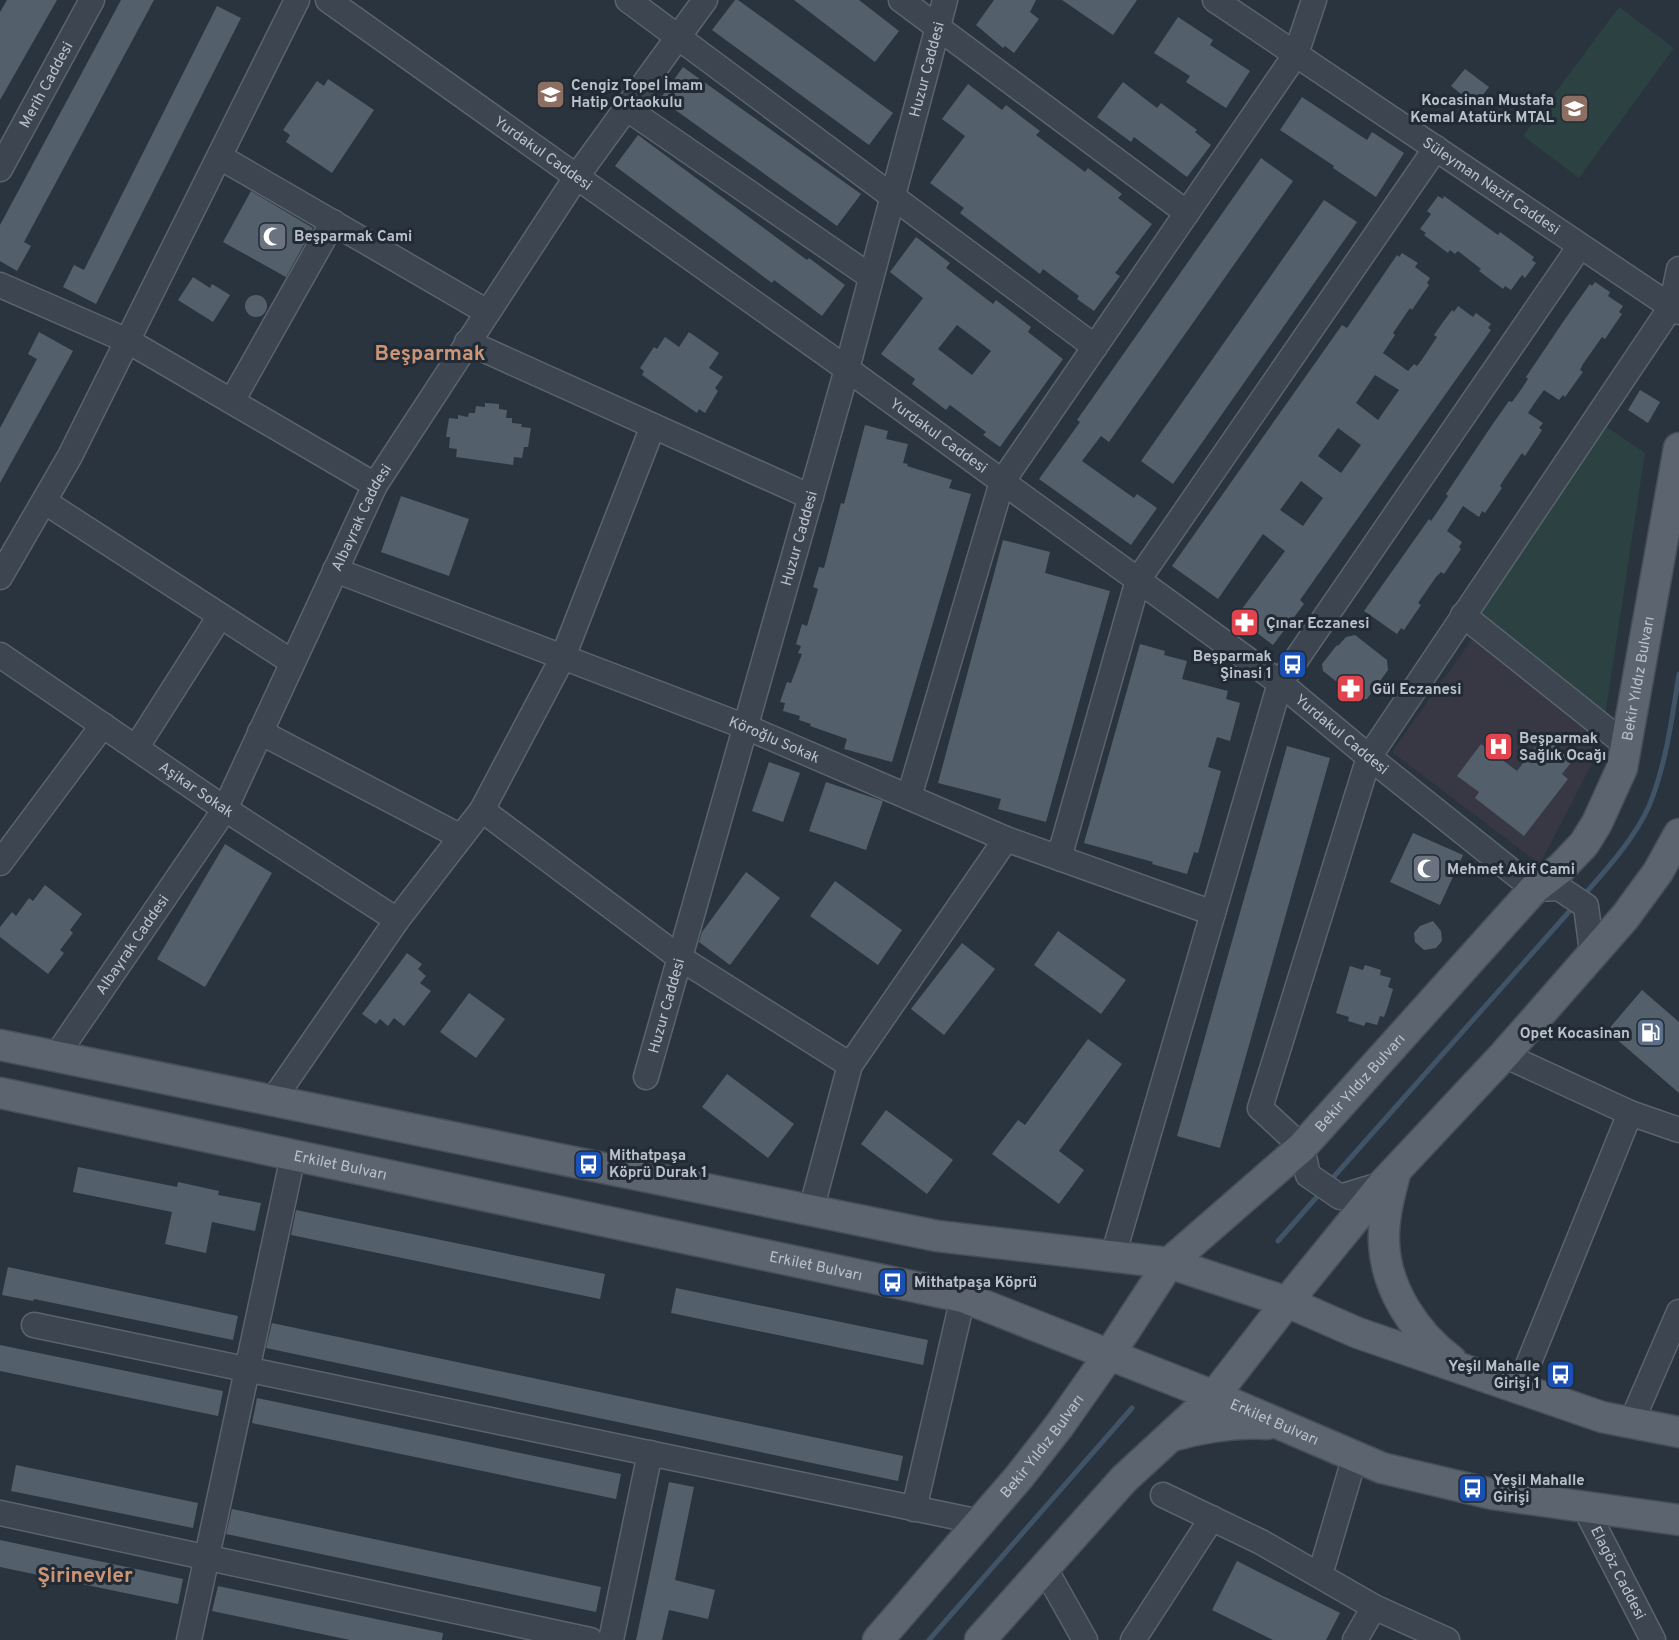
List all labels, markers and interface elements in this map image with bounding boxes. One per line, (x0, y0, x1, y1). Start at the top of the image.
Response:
street label: Huzur Caddesi (906, 20, 950, 120)
street label: Merih Caddesi (16, 39, 78, 132)
place label: Cengiz Topel İmam Hatip Ortaokulu (571, 76, 703, 113)
school or university icon: Cengiz Topel İmam Hatip Ortaokulu (534, 78, 566, 110)
place label: Kocasinan Mustafa Kemal Atatürk MTAL (1410, 92, 1554, 128)
school or university icon: Kocasinan Mustafa Kemal Atatürk MTAL (1559, 93, 1591, 125)
street label: Yurdakul Caddesi (489, 113, 595, 196)
street label: Süleyman Nazif Caddesi (1418, 134, 1563, 240)
mosque icon: Beşparmak Cami (257, 220, 289, 252)
place label: Beşparmak Cami (294, 228, 412, 247)
district label: Beşparmak (375, 341, 486, 368)
street label: Yurdakul Caddesi (885, 395, 990, 478)
street label: Albayrak Caddesi (328, 461, 397, 575)
street label: Huzur Caddesi (778, 489, 823, 588)
pharmacy icon: Çınar Eczanesi (1229, 607, 1261, 639)
place label: Çınar Eczanesi (1266, 615, 1369, 634)
street label: Bekir Yıldız Bulvarı (1619, 615, 1660, 742)
place label: Beşparmak Şinasi 1 (1193, 648, 1272, 684)
bus stop icon: Beşparmak Şinasi 1 (1277, 649, 1309, 681)
pharmacy icon: Gül Eczanesi (1335, 673, 1367, 705)
place label: Gül Eczanesi (1372, 681, 1461, 700)
street label: Yurdakul Caddesi (1290, 691, 1392, 780)
street label: Köroğlu Sokak (726, 713, 822, 769)
place label: Beşparmak Sağlık Ocağı (1519, 730, 1606, 766)
hospital icon: Beşparmak Sağlık Ocağı (1482, 731, 1514, 763)
street label: Aşikar Sokak (154, 758, 237, 823)
mosque icon: Mehmet Akif Cami (1410, 853, 1442, 885)
place label: Mehmet Akif Cami (1447, 861, 1575, 880)
street label: Albayrak Caddesi (93, 892, 174, 999)
street label: Huzur Caddesi (645, 957, 690, 1056)
fuel station icon: Opet Kocasinan (1635, 1017, 1667, 1049)
place label: Opet Kocasinan (1520, 1025, 1630, 1044)
street label: Bekir Yıldız Bulvarı (1312, 1030, 1410, 1137)
street label: Erkilet Bulvarı (292, 1147, 388, 1186)
place label: Mithatpaşa Köprü Durak 1 (609, 1147, 707, 1183)
bus stop icon: Mithatpaşa Köprü Durak 1 (572, 1148, 604, 1180)
street label: Erkilet Bulvarı (767, 1248, 864, 1286)
bus stop icon: Mithatpaşa Köprü (877, 1266, 909, 1298)
place label: Mithatpaşa Köprü (914, 1274, 1037, 1293)
place label: Yeşil Mahalle Girişi 1 (1448, 1358, 1540, 1394)
bus stop icon: Yeşil Mahalle Girişi 1 (1545, 1359, 1577, 1391)
street label: Bekir Yıldız Bulvarı (997, 1391, 1089, 1503)
street label: Erkilet Bulvarı (1227, 1396, 1321, 1451)
place label: Yeşil Mahalle Girişi (1493, 1472, 1585, 1508)
bus stop icon: Yeşil Mahalle Girişi (1456, 1473, 1488, 1505)
street label: Elagöz Caddesi (1585, 1523, 1649, 1623)
district label: Şirinevler (37, 1563, 133, 1590)

